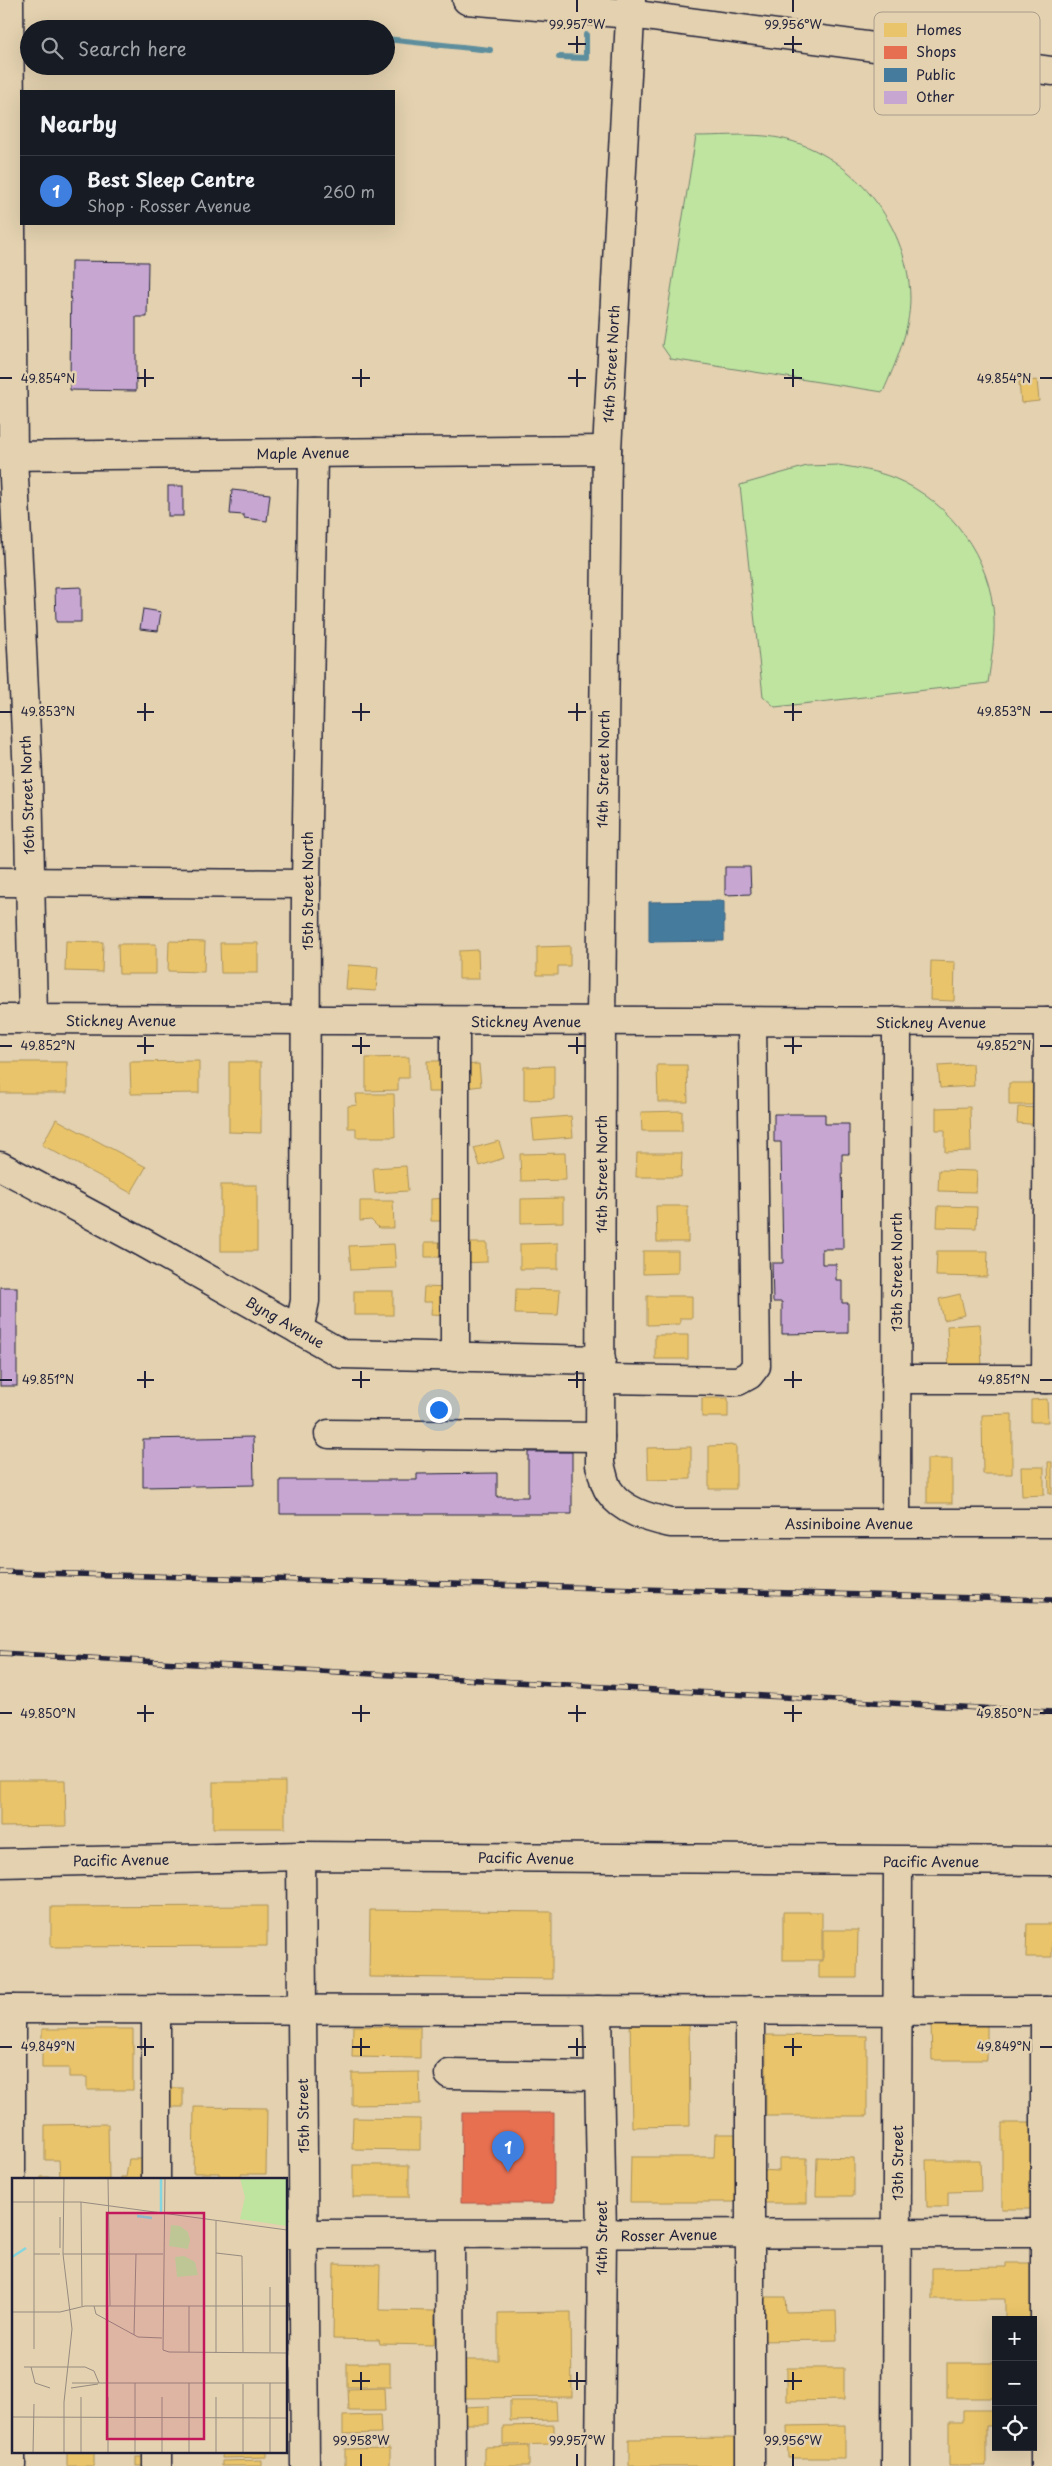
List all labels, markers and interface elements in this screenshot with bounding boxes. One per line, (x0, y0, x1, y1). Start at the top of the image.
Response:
legend (874, 12, 1040, 115)
text: 99.957°W (549, 15, 606, 33)
text: 99.956°W (764, 15, 822, 33)
text: Homes (916, 19, 962, 40)
search box (20, 20, 395, 75)
icon: search (38, 34, 66, 62)
text: Search here (78, 34, 187, 62)
text: Shops (916, 41, 956, 62)
text: Public (916, 64, 956, 85)
text: Other (916, 86, 955, 107)
text: Nearby (40, 107, 117, 139)
text: Best Sleep Centre (87, 165, 255, 193)
text: 1 (52, 179, 60, 203)
text: 260 m (323, 179, 375, 203)
text: Shop · Rosser Avenue (87, 193, 251, 217)
street label: 14th Street North (597, 304, 625, 424)
text: 49.854°N (21, 369, 75, 387)
text: 49.854°N (977, 369, 1031, 387)
street label: Maple Avenue (256, 442, 350, 464)
text: 49.853°N (21, 702, 75, 720)
text: 49.853°N (977, 702, 1031, 720)
street label: 14th Street North (591, 710, 615, 828)
street label: 16th Street North (14, 735, 40, 855)
street label: 15th Street North (297, 831, 318, 951)
street label: Stickney Avenue (66, 1010, 177, 1031)
street label: Stickney Avenue (471, 1011, 582, 1032)
street label: Stickney Avenue (876, 1012, 987, 1033)
text: 49.852°N (21, 1036, 75, 1054)
text: 49.852°N (977, 1036, 1031, 1054)
street label: 14th Street North (591, 1115, 612, 1233)
street label: 13th Street North (886, 1212, 907, 1332)
street label: Byng Avenue (242, 1291, 329, 1353)
text: 49.851°N (22, 1370, 74, 1388)
text: 49.851°N (978, 1370, 1030, 1388)
your location (426, 1397, 452, 1423)
street label: Assiniboine Avenue (785, 1513, 914, 1534)
text: 49.850°N (20, 1704, 76, 1722)
text: 49.850°N (976, 1704, 1032, 1722)
street label: Pacific Avenue (478, 1847, 575, 1869)
street label: Pacific Avenue (73, 1849, 170, 1871)
street label: Pacific Avenue (883, 1851, 980, 1872)
text: 49.849°N (21, 2037, 75, 2055)
text: 49.849°N (977, 2037, 1031, 2055)
street label: 15th Street (292, 2078, 314, 2154)
street label: 13th Street (887, 2125, 908, 2201)
pin: 1 (492, 2131, 524, 2172)
inset map (12, 2178, 288, 2454)
street label: 14th Street (591, 2200, 612, 2275)
street label: Rosser Avenue (621, 2224, 718, 2246)
map controls (992, 2316, 1037, 2451)
button: + (992, 2316, 1037, 2361)
button: − (992, 2361, 1037, 2406)
button: locate (992, 2406, 1037, 2451)
text: 99.958°W (332, 2431, 390, 2449)
text: 99.957°W (549, 2431, 606, 2449)
text: 99.956°W (764, 2431, 822, 2449)

